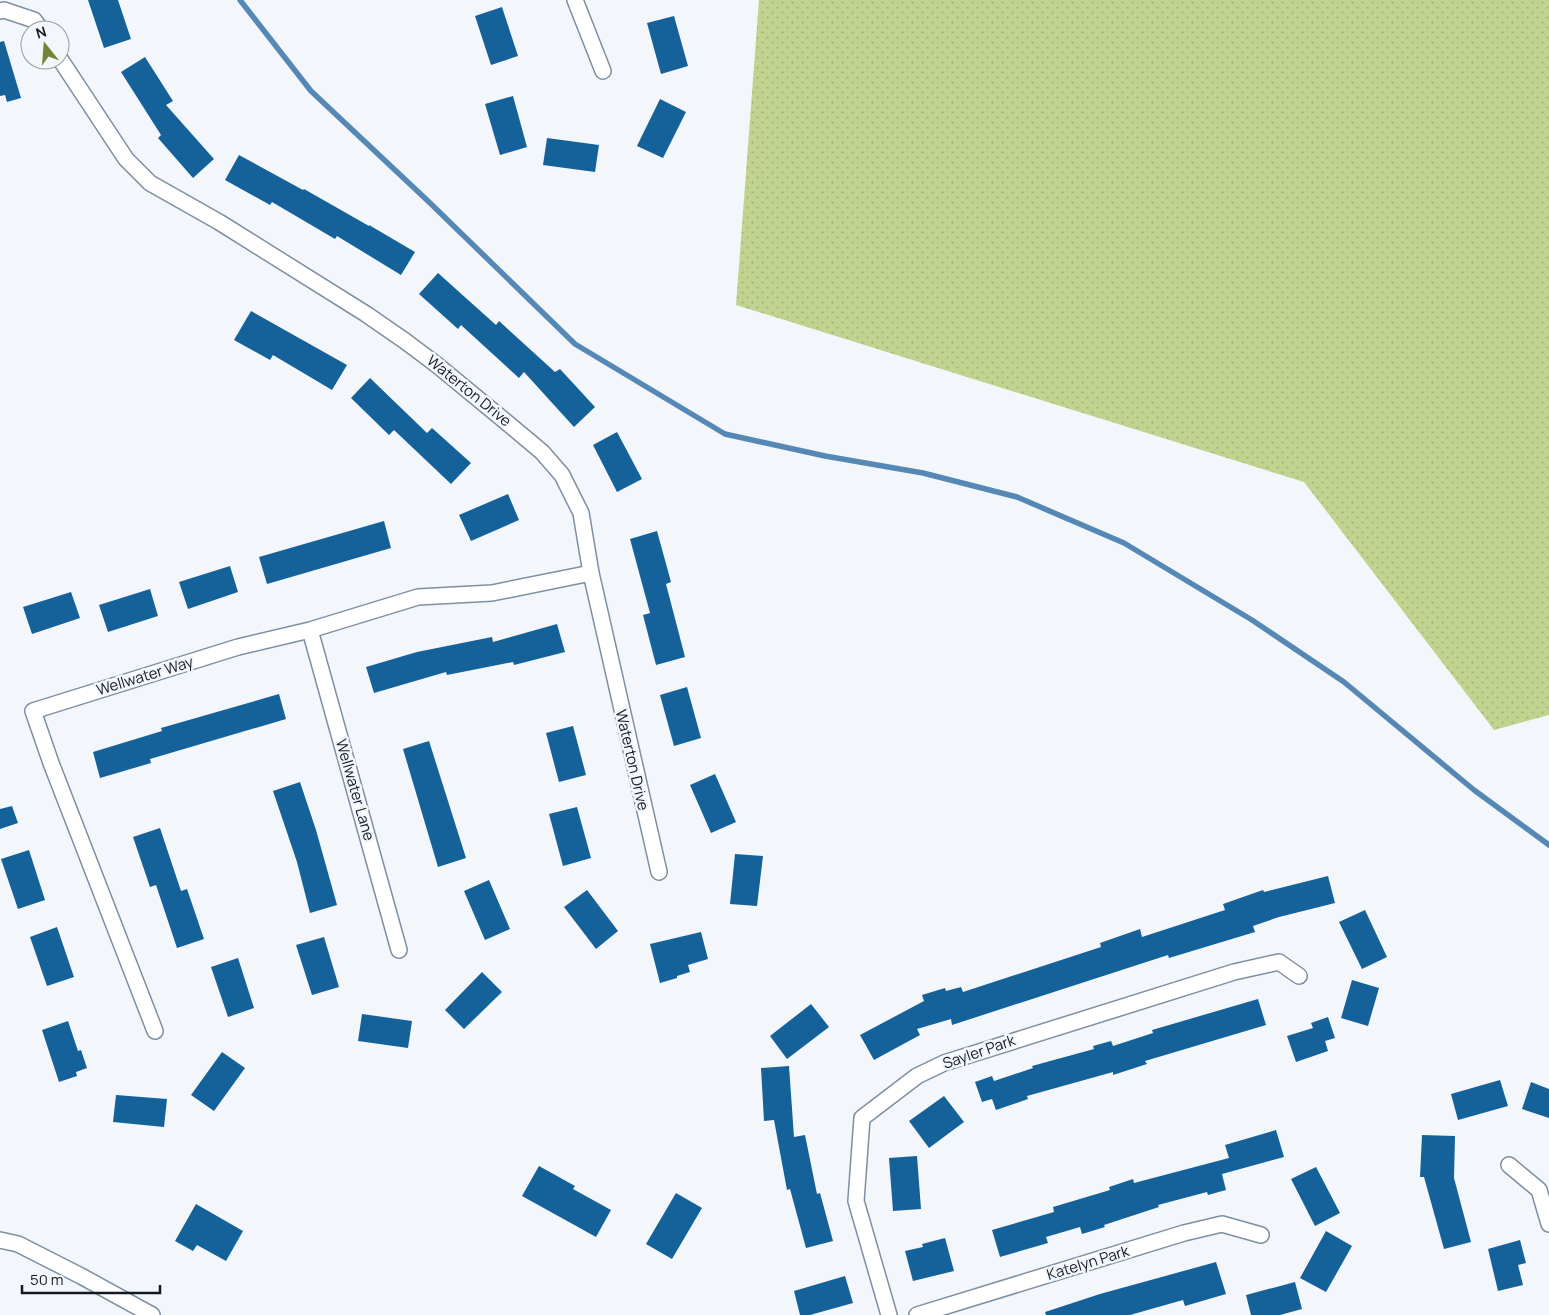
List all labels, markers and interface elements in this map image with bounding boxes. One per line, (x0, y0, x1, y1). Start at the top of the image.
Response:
north arrow (20, 20, 70, 70)
text: N (33, 22, 49, 43)
street label: Waterton Drive (423, 350, 516, 431)
street label: Wellwater Way (94, 651, 196, 700)
street label: Waterton Drive (611, 707, 654, 813)
street label: Wellwater Lane (331, 737, 380, 843)
street label: Sayler Park (940, 1029, 1019, 1074)
street label: Katelyn Park (1044, 1240, 1132, 1285)
scale bar (22, 1262, 160, 1294)
text: 50 m (30, 1269, 64, 1290)

